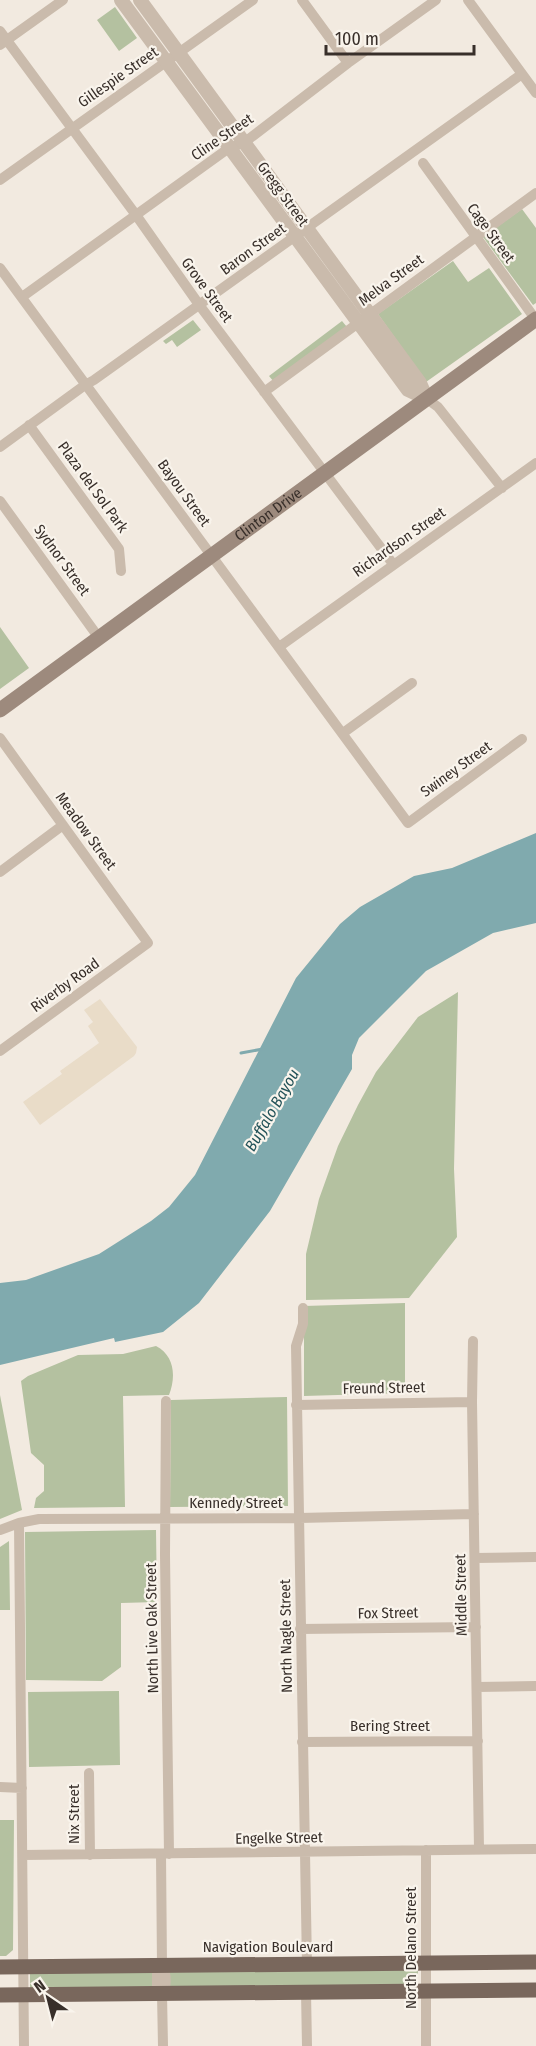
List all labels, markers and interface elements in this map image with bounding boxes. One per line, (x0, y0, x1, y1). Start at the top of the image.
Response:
scale bar (326, 18, 474, 56)
text: 100 m (335, 28, 379, 50)
street label: Gillespie Street (74, 43, 162, 111)
street label: Cline Street (188, 110, 257, 164)
street label: Gregg Street (254, 158, 312, 230)
street label: Cage Street (463, 200, 519, 266)
street label: Baron Street (217, 219, 289, 279)
street label: Melva Street (355, 250, 427, 310)
street label: Grove Street (177, 254, 237, 326)
street label: Plaza del Sol Park (54, 438, 132, 536)
street label: Bayou Street (154, 456, 214, 530)
street label: Clinton Drive (231, 484, 305, 545)
street label: Richardson Street (349, 503, 449, 581)
street label: Sydnor Street (30, 521, 94, 599)
street label: Swiney Street (417, 737, 495, 801)
street label: Meadow Street (52, 789, 120, 873)
street label: Riverby Road (27, 954, 103, 1016)
water label: Buffalo Bayou (241, 1066, 303, 1154)
street label: Freund Street (343, 1378, 425, 1398)
street label: Kennedy Street (189, 1494, 283, 1512)
street label: Middle Street (451, 1554, 471, 1636)
street label: North Live Oak Street (142, 1562, 162, 1693)
street label: North Nagle Street (276, 1579, 296, 1693)
street label: Fox Street (357, 1603, 419, 1623)
street label: Bering Street (350, 1717, 430, 1735)
street label: Nix Street (65, 1784, 83, 1844)
street label: Engelke Street (235, 1828, 323, 1848)
street label: North Delano Street (402, 1887, 420, 2009)
street label: Navigation Boulevard (203, 1938, 333, 1956)
north arrow (18, 1968, 78, 2028)
text: N (30, 1976, 49, 1997)

